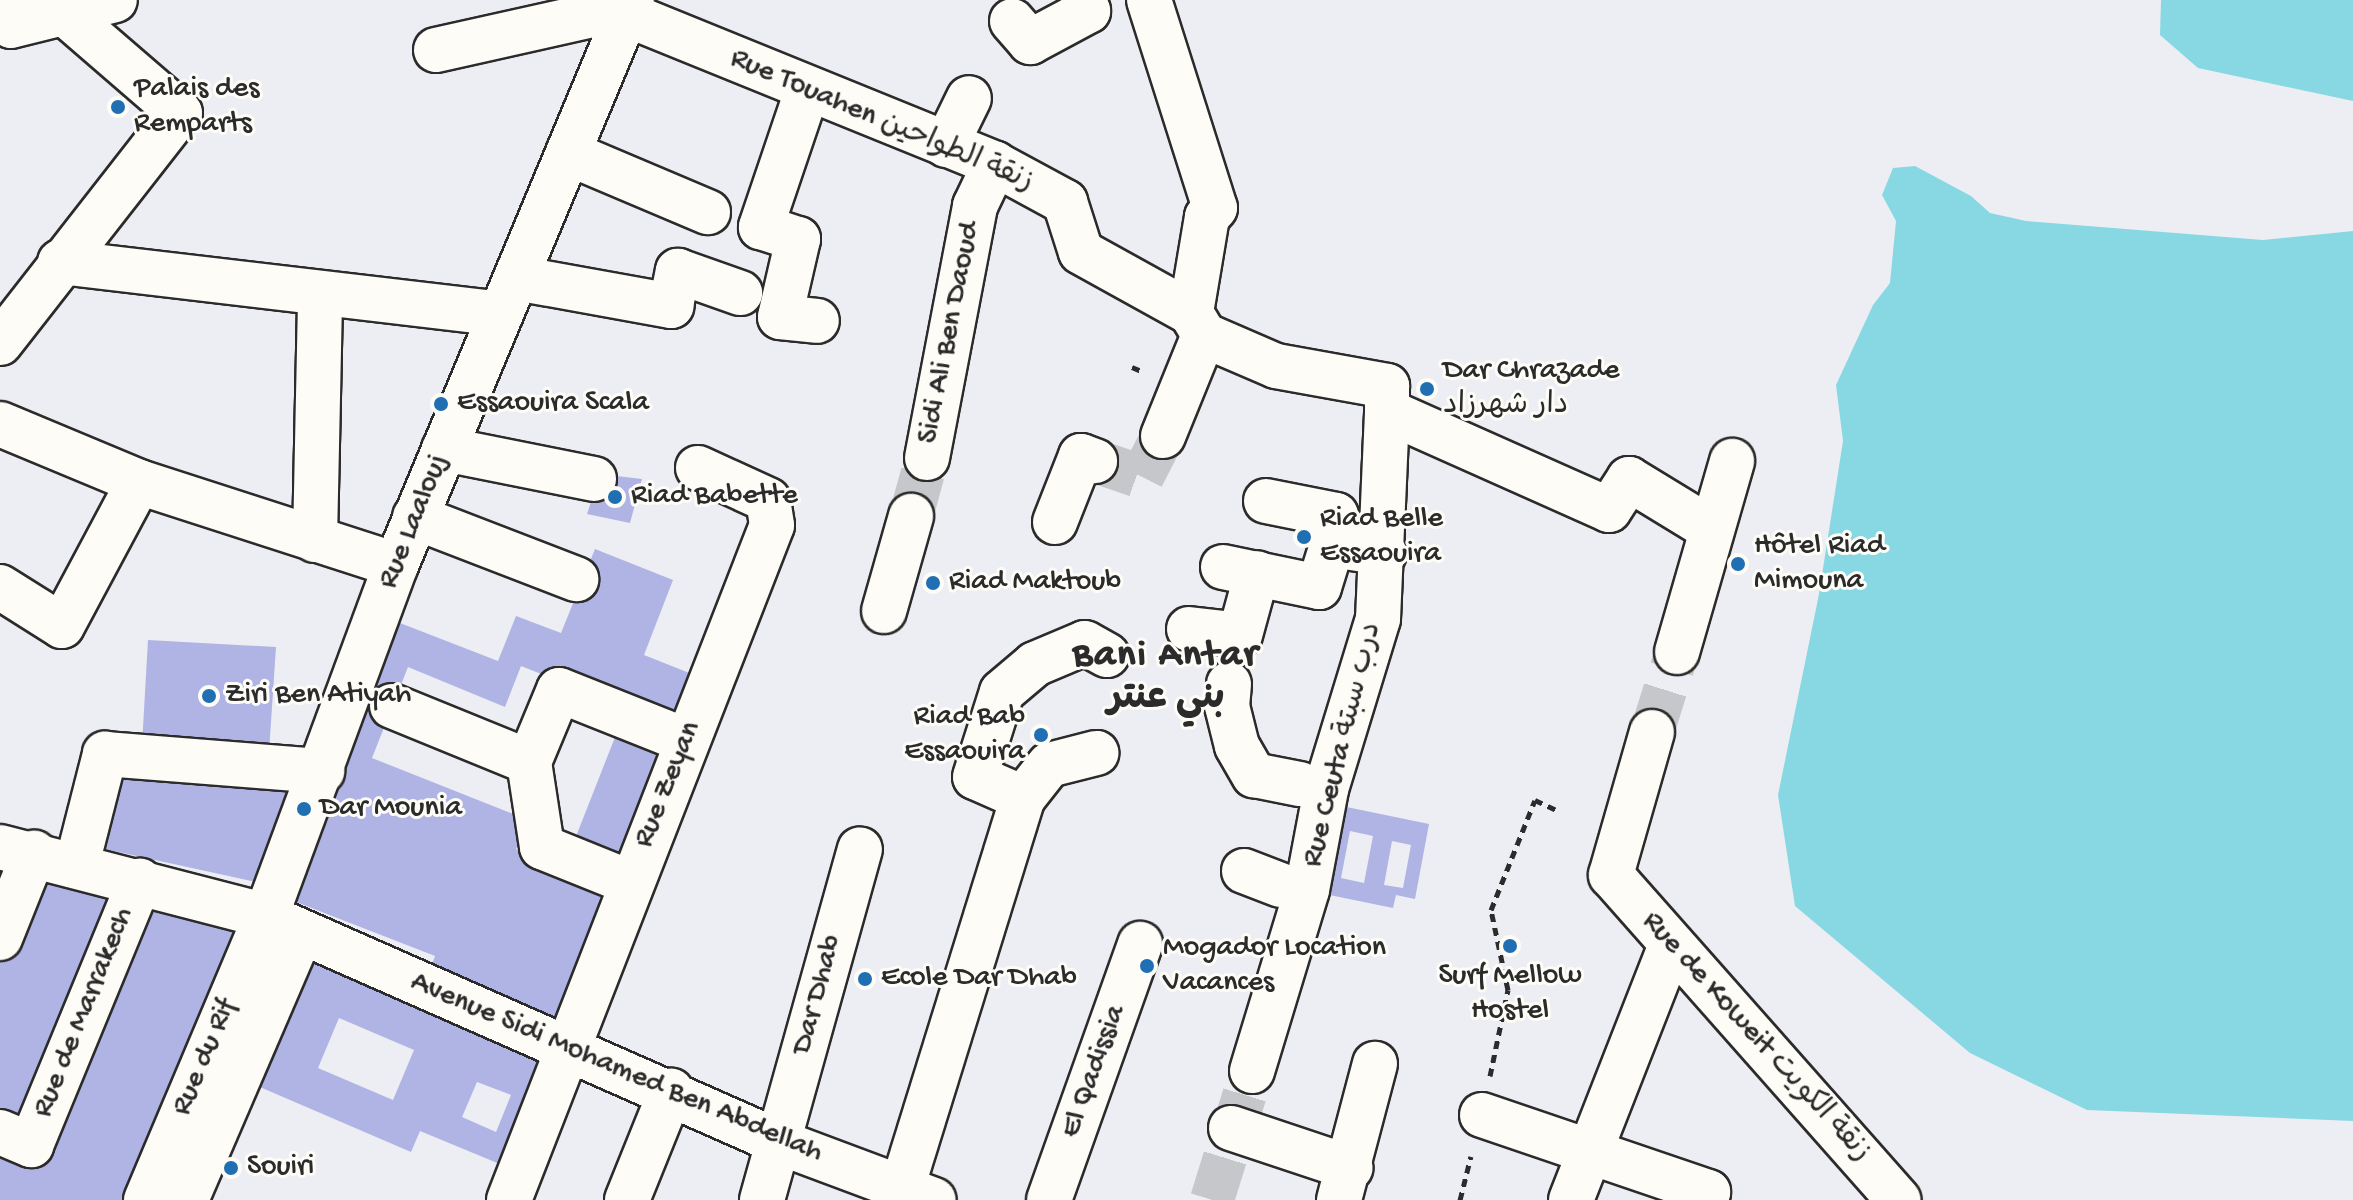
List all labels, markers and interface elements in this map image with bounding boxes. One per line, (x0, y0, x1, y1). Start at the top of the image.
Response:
street label: Rue Touahen زنقة الطواحين (724, 42, 1038, 202)
place label: Palais des Remparts (134, 72, 259, 142)
marker: Palais des Remparts (109, 98, 127, 116)
street label: Sidi Ali Ben Daoud (912, 219, 990, 447)
place label: Dar Chrazade دار شهرزاد (1443, 354, 1620, 424)
marker: Dar Chrazade دار شهرزاد (1418, 380, 1436, 398)
place label: Essaouira Scala (457, 386, 649, 422)
marker: Essaouira Scala (432, 395, 450, 413)
street label: Rue Laalouj (372, 450, 458, 594)
place label: Riad Babette (631, 479, 798, 515)
marker: Riad Babette (606, 488, 624, 506)
place label: Riad Belle Essaouira (1320, 502, 1443, 572)
marker: Riad Belle Essaouira (1295, 528, 1313, 546)
place label: Hôtel Riad Mimouna (1754, 529, 1885, 600)
marker: Hôtel Riad Mimouna (1729, 555, 1747, 573)
place label: Riad Maktoub (949, 565, 1121, 601)
marker: Riad Maktoub (924, 574, 942, 592)
street label: Rue Ceuta درب سبتة (1296, 619, 1392, 871)
district label: Bani Antar بني عنتر (1073, 634, 1259, 724)
place label: Ziri Ben Atiyah (225, 678, 411, 714)
marker: Ziri Ben Atiyah (200, 687, 218, 705)
place label: Riad Bab Essaouira (904, 700, 1025, 770)
street label: Rue Zeyan (627, 717, 711, 853)
marker: Riad Bab Essaouira (1032, 726, 1050, 744)
place label: Dar Mounia (320, 791, 462, 827)
marker: Dar Mounia (295, 800, 313, 818)
street label: Rue de Marrakech (27, 903, 143, 1123)
street label: Rue de Koweit زنقة الكويت (1633, 905, 1877, 1171)
street label: Dar Dhab (786, 931, 852, 1059)
place label: Mogador Location Vacances (1163, 931, 1386, 1002)
marker: Surf Mellow Hostel (1501, 937, 1519, 955)
marker: Mogador Location Vacances (1138, 957, 1156, 975)
place label: Surf Mellow Hostel (1438, 959, 1582, 1030)
place label: Ecole Dar Dhab (881, 961, 1077, 997)
street label: Avenue Sidi Mohamed Ben Abdellah (404, 966, 828, 1172)
marker: Ecole Dar Dhab (856, 970, 874, 988)
street label: Rue du Rif (165, 995, 247, 1121)
street label: El Qadissia (1054, 1001, 1136, 1143)
place label: Souiri (247, 1150, 314, 1186)
marker: Souiri (222, 1159, 240, 1177)

